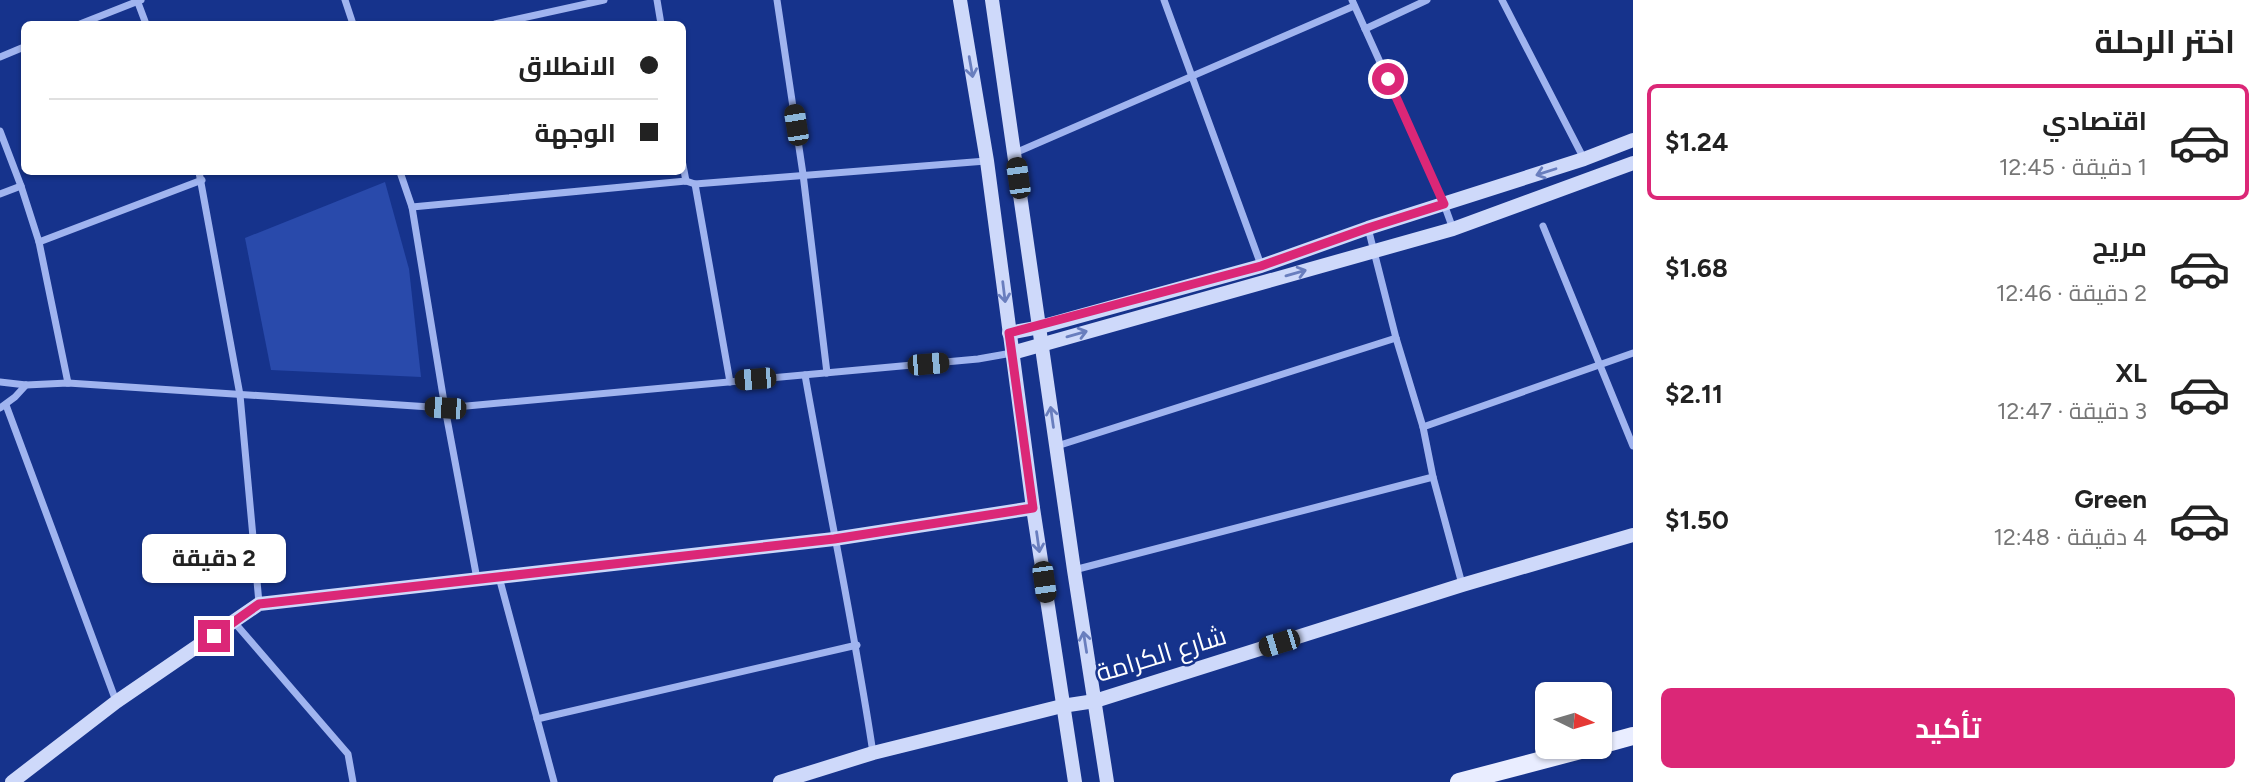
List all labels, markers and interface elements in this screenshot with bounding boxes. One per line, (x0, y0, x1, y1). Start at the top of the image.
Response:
text: اختر الرحلة (2094, 23, 2235, 61)
text: الانطلاق (518, 50, 616, 82)
one-way arrow (965, 55, 979, 78)
route start (1372, 63, 1404, 95)
car (783, 103, 810, 147)
text: اقتصادي (2042, 105, 2147, 137)
icon: car (2168, 111, 2231, 174)
text: الوجهة (535, 117, 616, 149)
text: $1.24 (1665, 126, 1728, 158)
text: 1 دقيقة · 12:45 (1999, 153, 2147, 181)
car (1005, 156, 1032, 200)
one-way arrow (1535, 166, 1557, 179)
text: مريح (2092, 231, 2147, 263)
icon: car (2168, 237, 2231, 300)
text: $1.68 (1665, 252, 1728, 284)
one-way arrow (1285, 266, 1307, 279)
text: 2 دقيقة · 12:46 (1996, 279, 2147, 307)
one-way arrow (998, 281, 1011, 303)
one-way arrow (1065, 327, 1088, 340)
car (907, 352, 950, 376)
text: XL (2115, 357, 2147, 389)
icon: car (2168, 363, 2231, 426)
car (734, 367, 777, 391)
text: $2.11 (1665, 378, 1723, 410)
car (424, 396, 467, 420)
text: 3 دقيقة · 12:47 (1997, 397, 2147, 425)
one-way arrow (1045, 406, 1058, 429)
text: Green (2074, 483, 2147, 515)
icon: car (2168, 489, 2231, 552)
text: $1.50 (1665, 504, 1729, 536)
text: 4 دقيقة · 12:48 (1993, 523, 2147, 551)
one-way arrow (1032, 530, 1045, 553)
callout: 2 دقيقة (142, 534, 286, 584)
text: 2 دقيقة (172, 544, 256, 572)
car (1031, 560, 1058, 604)
street label: شارع الكرامة (1092, 619, 1230, 690)
route end (198, 620, 230, 652)
car (1256, 627, 1303, 659)
one-way arrow (1078, 631, 1091, 654)
north arrow (1535, 682, 1612, 760)
map controls (1535, 682, 1612, 759)
button: تأكيد (1661, 688, 2235, 768)

